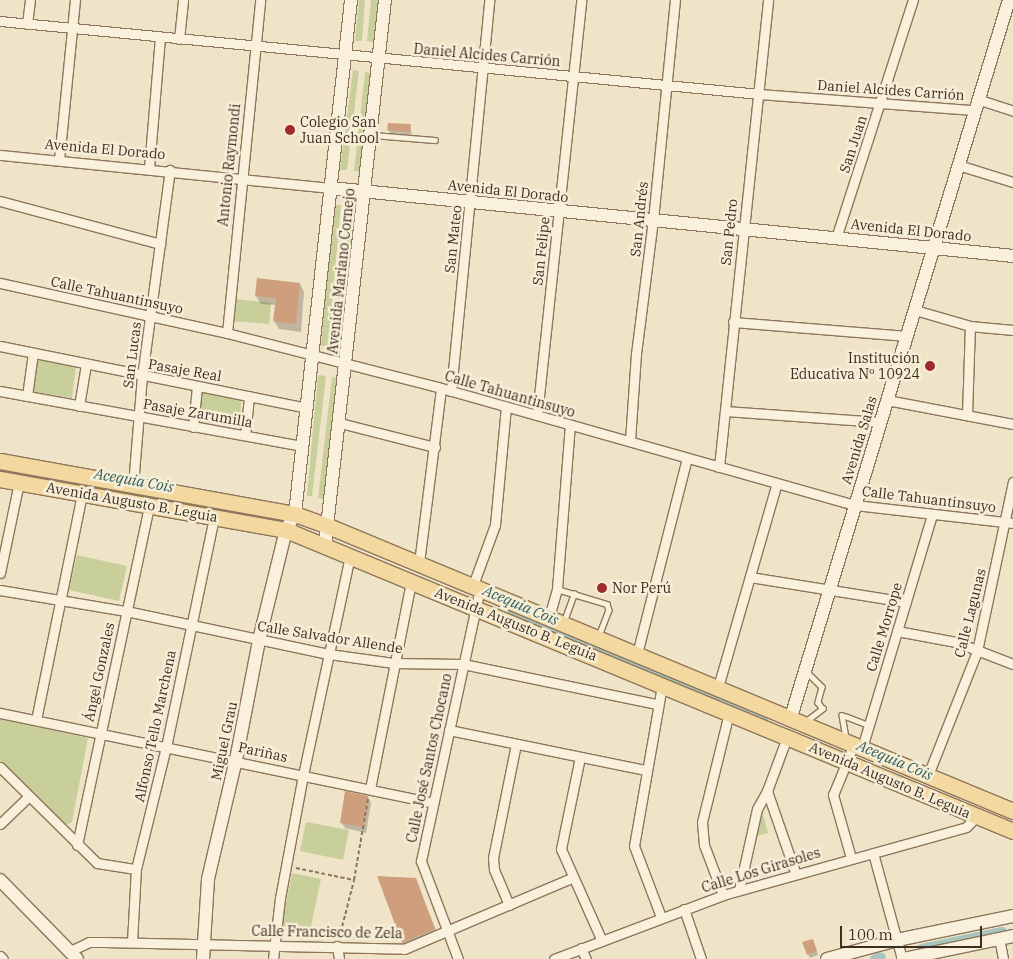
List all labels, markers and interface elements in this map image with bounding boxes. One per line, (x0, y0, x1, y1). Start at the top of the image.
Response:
street label: Daniel Alcides Carrión (413, 40, 561, 70)
street label: Daniel Alcides Carrión (817, 76, 965, 104)
street label: Antonio Raymondi (214, 103, 244, 227)
street label: San Juan (836, 113, 870, 175)
place label: Colegio San Juan School (300, 114, 379, 146)
marker: Colegio San Juan School (284, 124, 296, 136)
street label: Avenida El Dorado (44, 135, 166, 163)
street label: Avenida El Dorado (447, 176, 569, 206)
street label: San Andrés (627, 180, 651, 258)
street label: Avenida Mariano Cornejo (324, 187, 358, 355)
street label: San Pedro (717, 198, 741, 266)
street label: San Mateo (441, 204, 465, 274)
street label: Avenida El Dorado (850, 215, 972, 245)
street label: San Felipe (529, 216, 553, 286)
street label: Calle Tahuantinsuyo (49, 273, 185, 317)
street label: San Lucas (120, 321, 144, 389)
place label: Institución Educativa Nº 10924 (790, 350, 920, 382)
street label: Pasaje Real (147, 355, 223, 385)
marker: Institución Educativa Nº 10924 (924, 360, 936, 372)
street label: Calle Tahuantinsuyo (443, 367, 577, 421)
street label: Avenida Salas (838, 394, 880, 486)
street label: Pasaje Zarumilla (142, 395, 254, 431)
water label: Acequia Cois (93, 464, 175, 496)
street label: Avenida Augusto B. Leguia (45, 479, 219, 525)
street label: Calle Tahuantinsuyo (861, 482, 997, 516)
street label: Calle Lagunas (951, 567, 989, 659)
place label: Nor Perú (612, 580, 671, 596)
street label: Calle Morrope (862, 580, 906, 674)
water label: Acequia Cois (480, 581, 562, 629)
marker: Nor Perú (596, 582, 608, 594)
street label: Avenida Augusto B. Leguia (432, 584, 600, 664)
street label: Calle Salvador Allende (256, 617, 404, 657)
street label: Ángel Gonzales (80, 621, 118, 723)
street label: Alfonso Tello Marchena (131, 649, 179, 803)
street label: Calle José Santos Chocano (403, 672, 455, 844)
street label: Miguel Grau (207, 700, 241, 782)
water label: Acequia Cois (854, 736, 936, 784)
street label: Avenida Augusto B. Leguia (807, 738, 973, 822)
street label: Pariñas (237, 739, 289, 765)
street label: Calle Los Girasoles (699, 844, 823, 896)
scale bar (843, 916, 986, 948)
street label: Calle Francisco de Zela (251, 922, 403, 942)
text: 100 m (848, 925, 893, 944)

